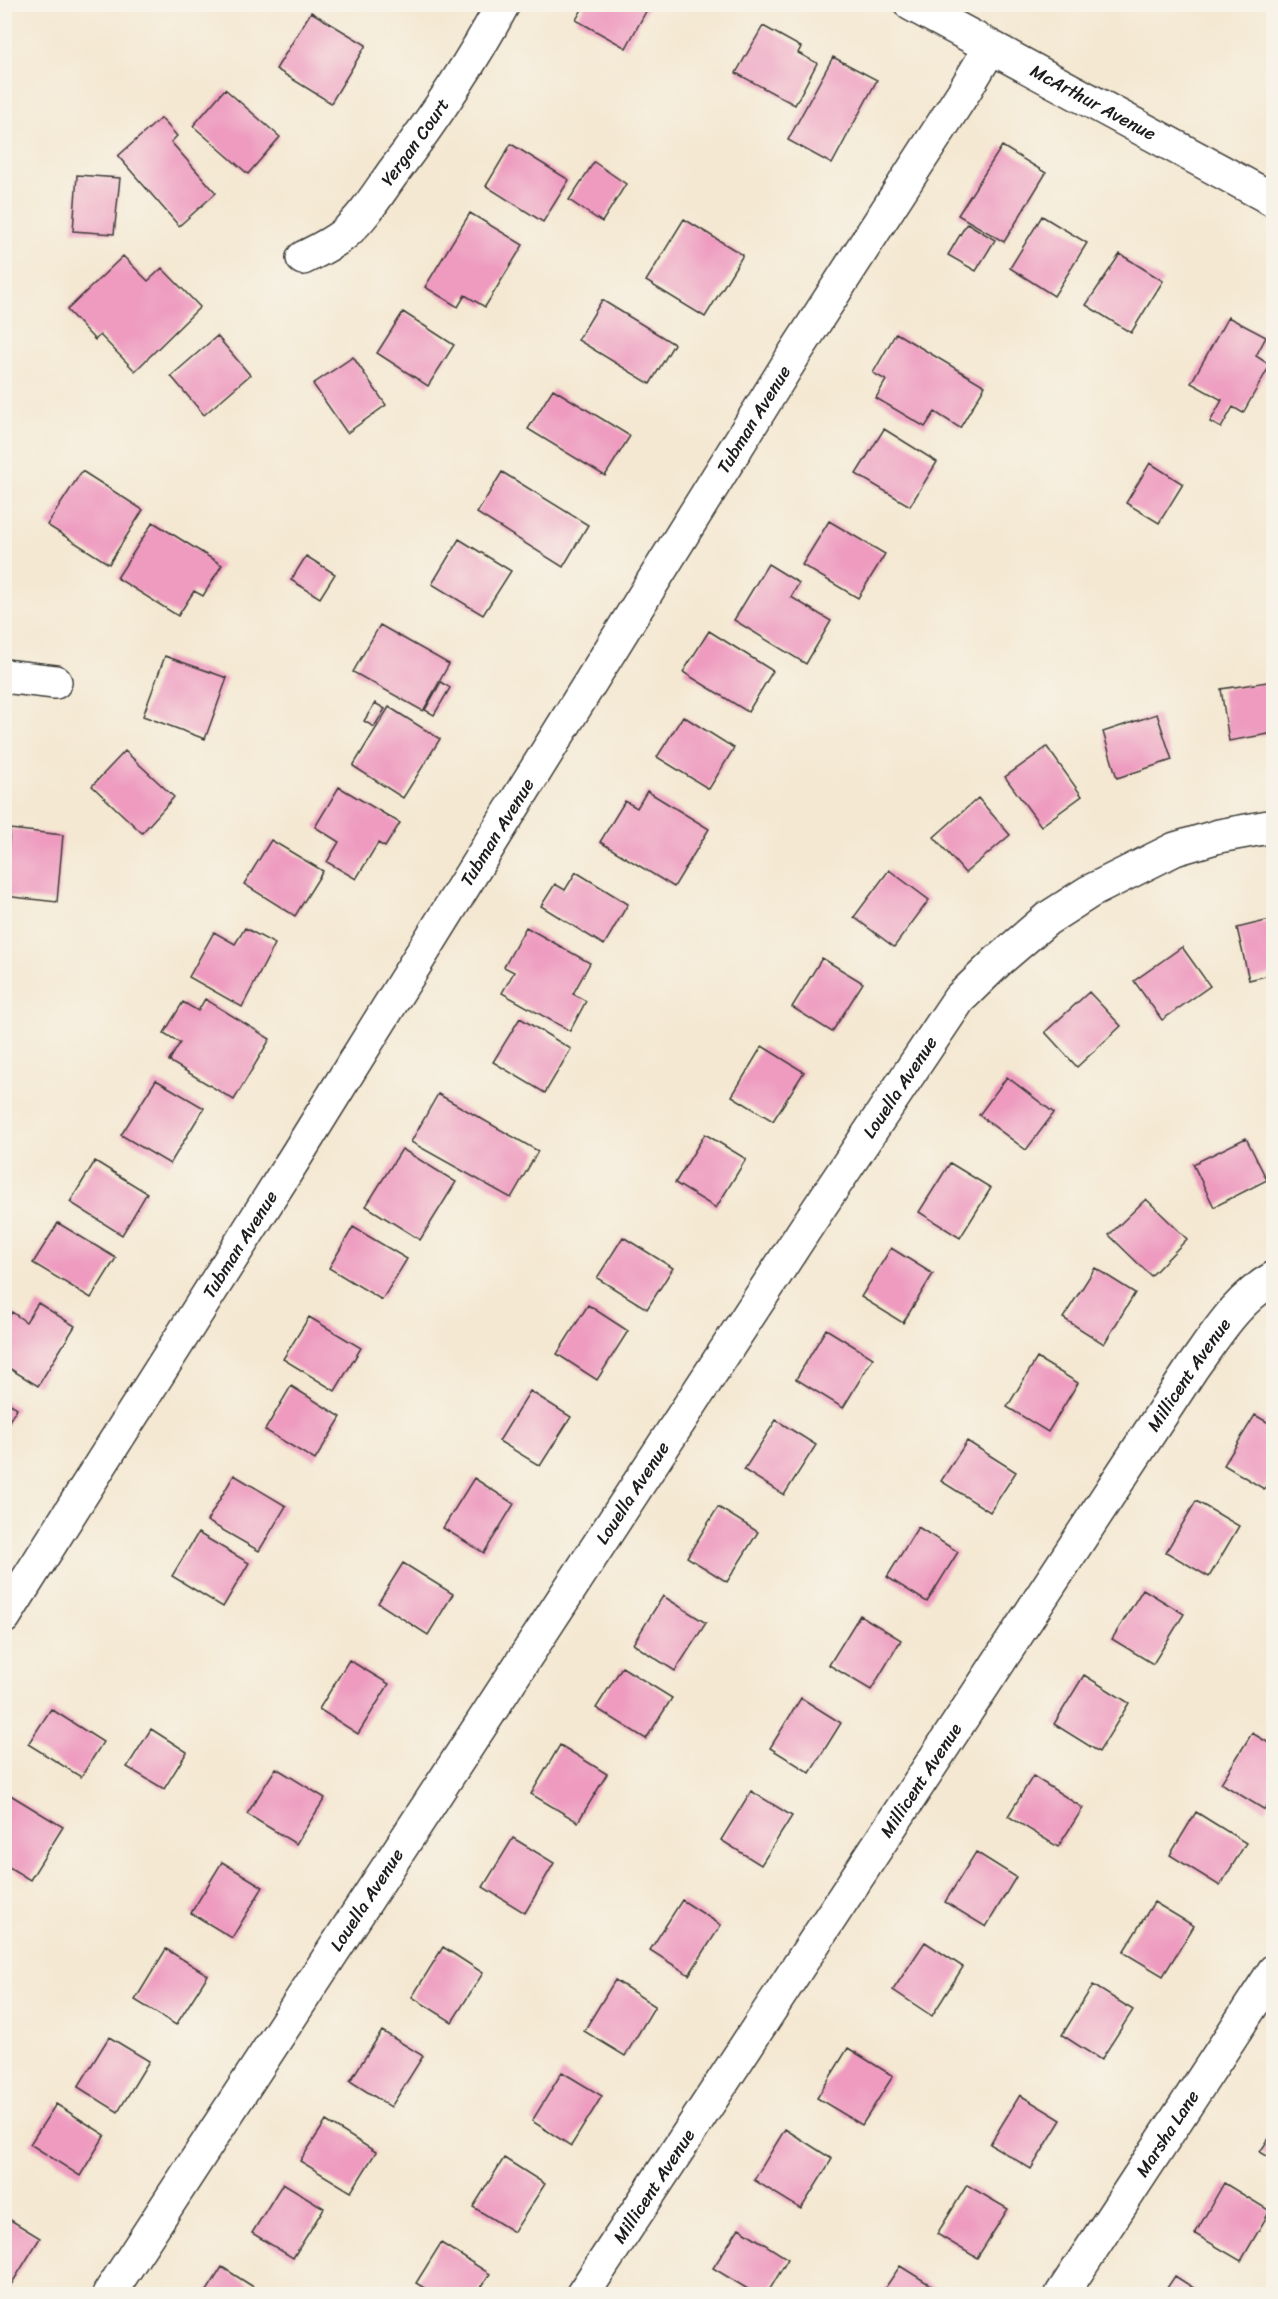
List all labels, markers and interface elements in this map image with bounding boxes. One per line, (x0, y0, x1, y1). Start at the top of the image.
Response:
street label: McArthur Avenue (1024, 55, 1162, 150)
street label: Yergan Court (372, 91, 458, 193)
street label: Tubman Avenue (708, 359, 800, 480)
street label: Tubman Avenue (451, 772, 543, 893)
street label: Louella Avenue (854, 1029, 946, 1145)
street label: Tubman Avenue (194, 1184, 286, 1305)
street label: Millicent Avenue (1138, 1310, 1239, 1438)
street label: Louella Avenue (587, 1435, 678, 1551)
street label: Millicent Avenue (871, 1716, 971, 1844)
street label: Louella Avenue (321, 1842, 412, 1958)
street label: Marsha Lane (1127, 2083, 1208, 2184)
street label: Millicent Avenue (604, 2122, 704, 2250)

